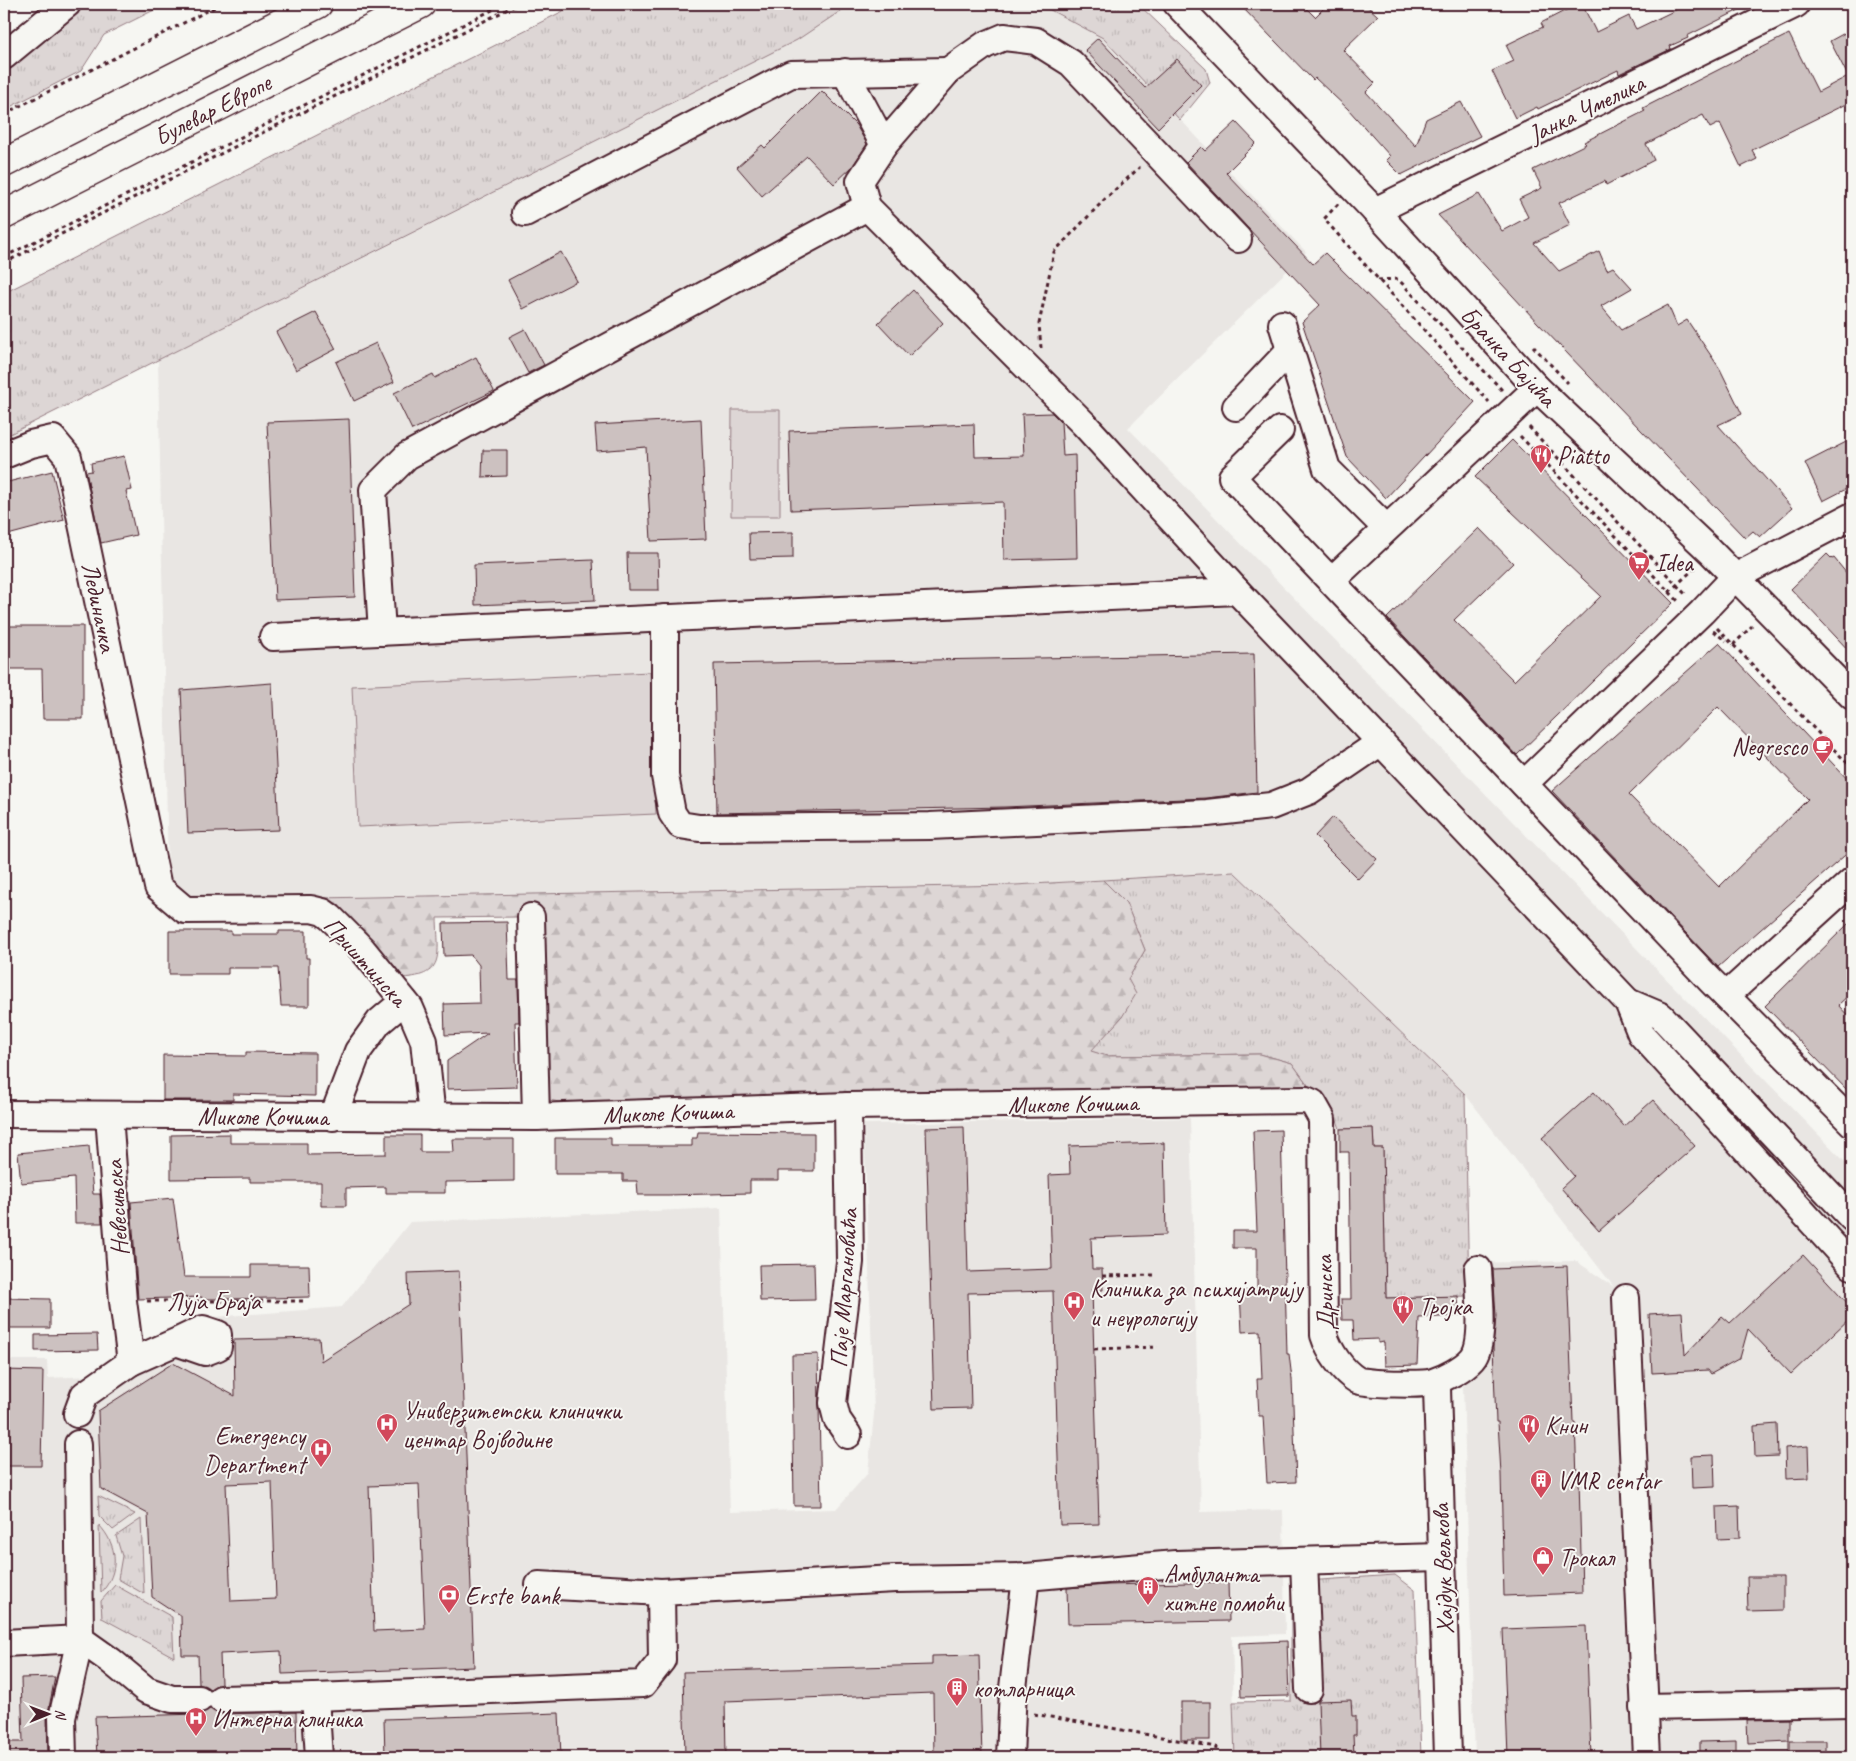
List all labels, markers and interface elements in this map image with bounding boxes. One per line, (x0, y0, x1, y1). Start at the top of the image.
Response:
street label: Булевар Европе (149, 66, 278, 153)
street label: Јанка Чмелика (1522, 66, 1652, 151)
street label: Бранка Бајића (1453, 299, 1565, 416)
place label: Piatto (1557, 440, 1610, 472)
restaurant icon: Piatto (1529, 443, 1553, 474)
place label: Idea (1655, 547, 1695, 579)
supermarket icon: Idea (1627, 550, 1651, 581)
street label: Лединачка (74, 560, 125, 657)
place label: Negresco (1731, 731, 1808, 763)
cafe icon: Negresco (1811, 734, 1835, 765)
street label: Приштинска (316, 910, 416, 1015)
street label: Миколе Кочиша (1008, 1087, 1141, 1121)
street label: Миколе Кочиша (602, 1095, 736, 1131)
street label: Миколе Кочиша (198, 1101, 331, 1133)
street label: Невесињска (98, 1157, 136, 1257)
street label: Паје Маргановића (822, 1205, 866, 1369)
street label: Дринска (1308, 1253, 1342, 1331)
place label: Клиника за психијатрију и неурологију (1090, 1273, 1305, 1334)
street label: Луја Браја (167, 1286, 263, 1318)
hospital icon: Клиника за психијатрију и неурологију (1062, 1290, 1086, 1321)
place label: Тројка (1419, 1291, 1474, 1323)
restaurant icon: Тројка (1391, 1294, 1415, 1325)
place label: Универзитетски клинички центар Војводине (403, 1395, 624, 1456)
place label: Книн (1545, 1410, 1589, 1442)
hospital icon: Универзитетски клинички центар Војводине (375, 1412, 399, 1443)
restaurant icon: Книн (1517, 1413, 1541, 1444)
place label: Emergency Department (204, 1420, 309, 1481)
hospital icon: Emergency Department (309, 1437, 333, 1468)
place label: VMR centar (1557, 1465, 1664, 1497)
building icon: VMR centar (1529, 1468, 1553, 1499)
street label: Хајдук Вељкова (1425, 1501, 1461, 1635)
place label: Трокал (1559, 1542, 1616, 1574)
shop icon: Трокал (1531, 1545, 1555, 1576)
place label: Амбуланта хитне помоћи (1164, 1558, 1285, 1619)
building icon: Амбуланта хитне помоћи (1136, 1575, 1160, 1606)
place label: Erste bank (465, 1580, 561, 1612)
bank icon: Erste bank (437, 1583, 461, 1614)
place label: котларница (973, 1673, 1076, 1705)
building icon: котларница (945, 1676, 969, 1707)
north arrow (22, 1688, 72, 1738)
place label: Интерна клиника (212, 1703, 364, 1735)
hospital icon: Интерна клиника (184, 1706, 208, 1737)
text: N (52, 1709, 69, 1721)

